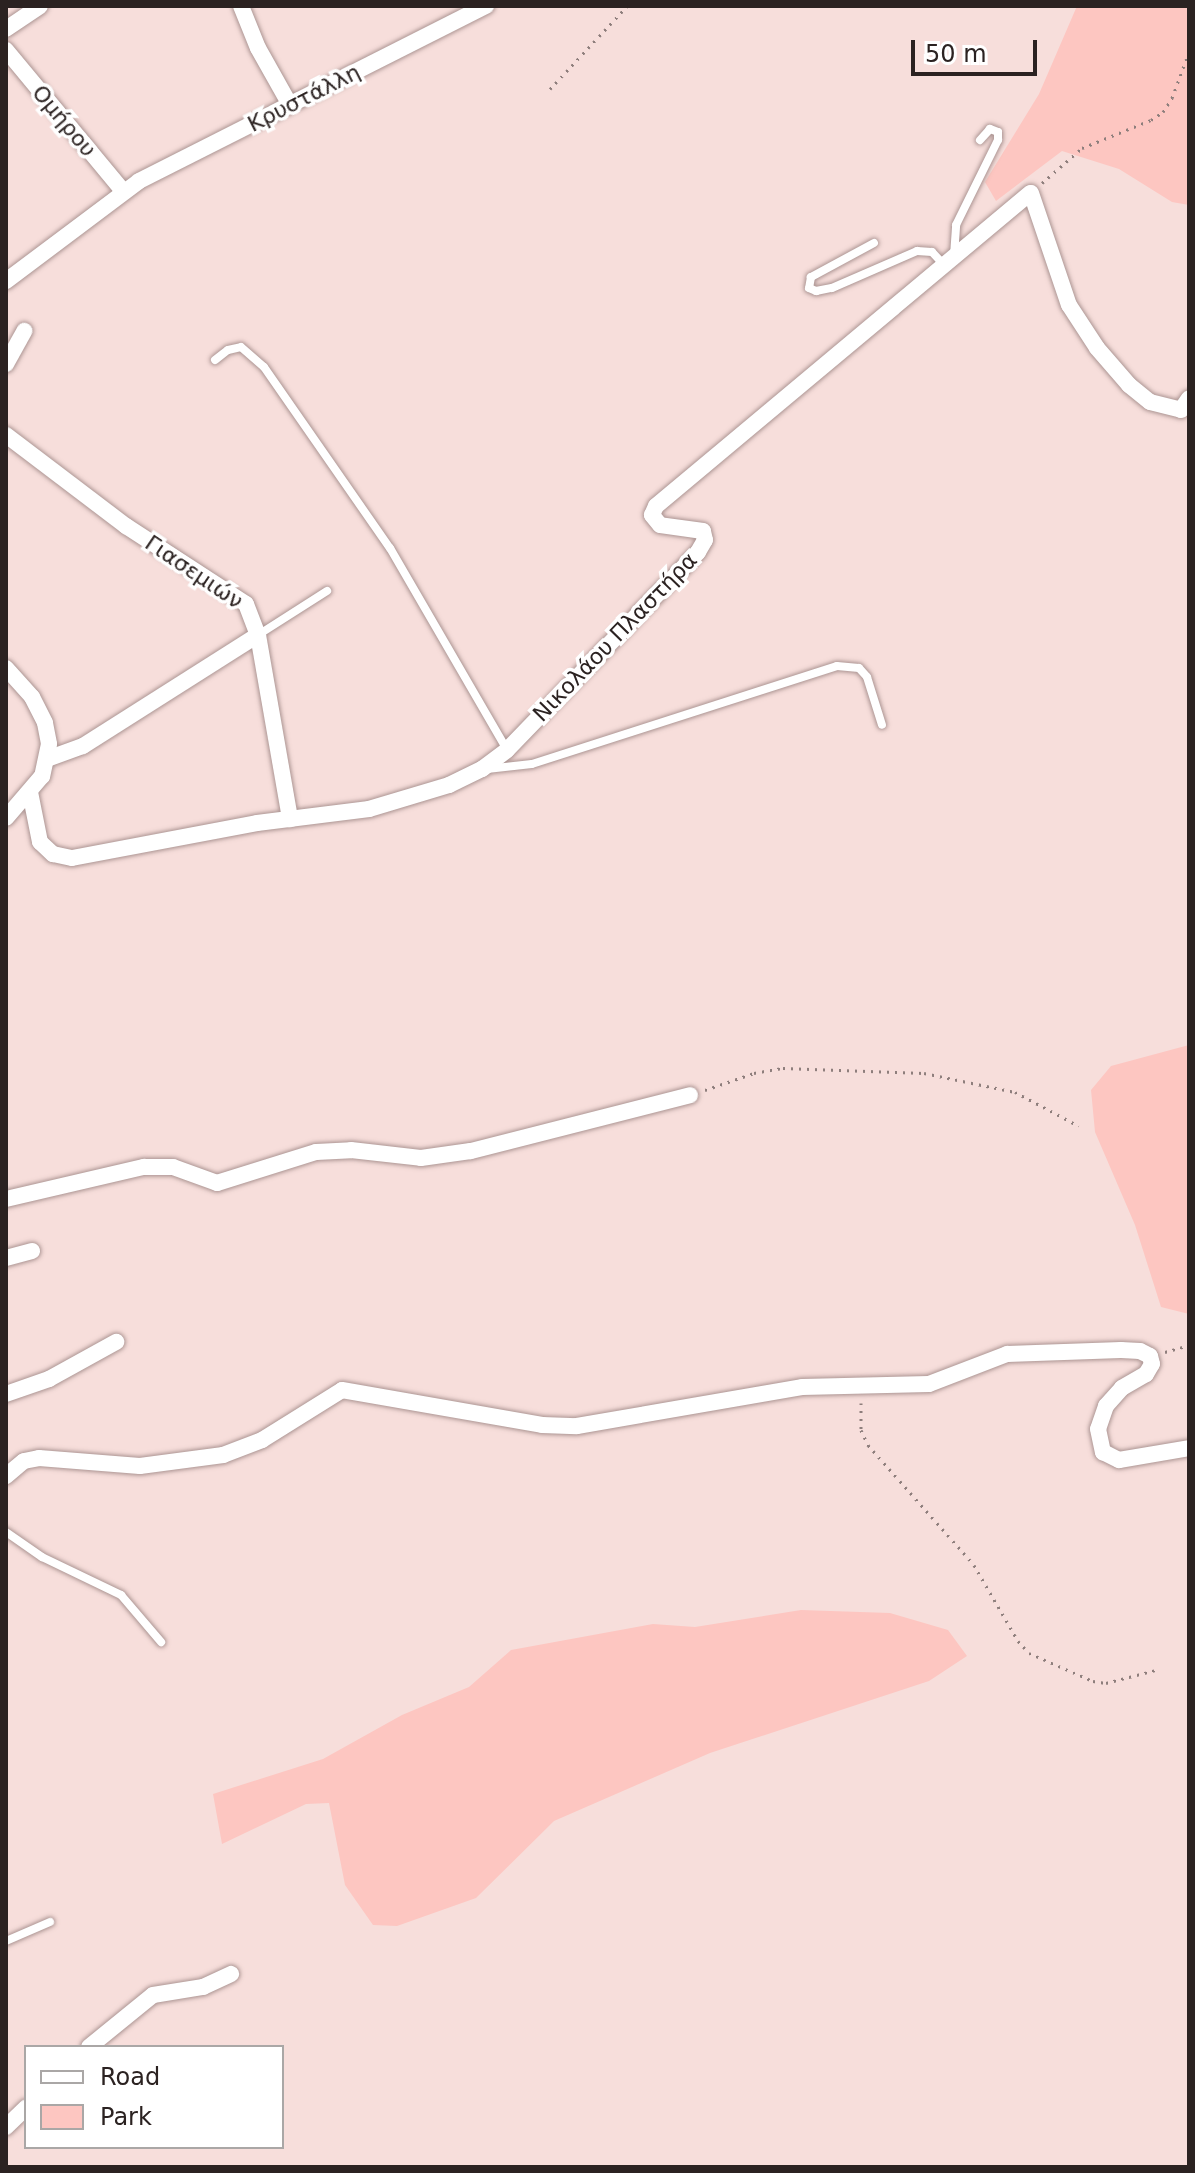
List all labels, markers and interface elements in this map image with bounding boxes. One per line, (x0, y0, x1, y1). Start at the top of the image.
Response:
scale bar (915, 24, 1041, 74)
text: 50 m (925, 40, 987, 68)
street label: Κρυστάλλη (243, 58, 365, 138)
street label: Ομήρου (26, 80, 102, 162)
street label: Γιασεμιών (140, 530, 248, 614)
street label: Νικολάου Πλαστήρα (527, 547, 703, 727)
legend (24, 2045, 284, 2149)
text: Road (100, 2063, 160, 2091)
text: Park (100, 2103, 152, 2131)

